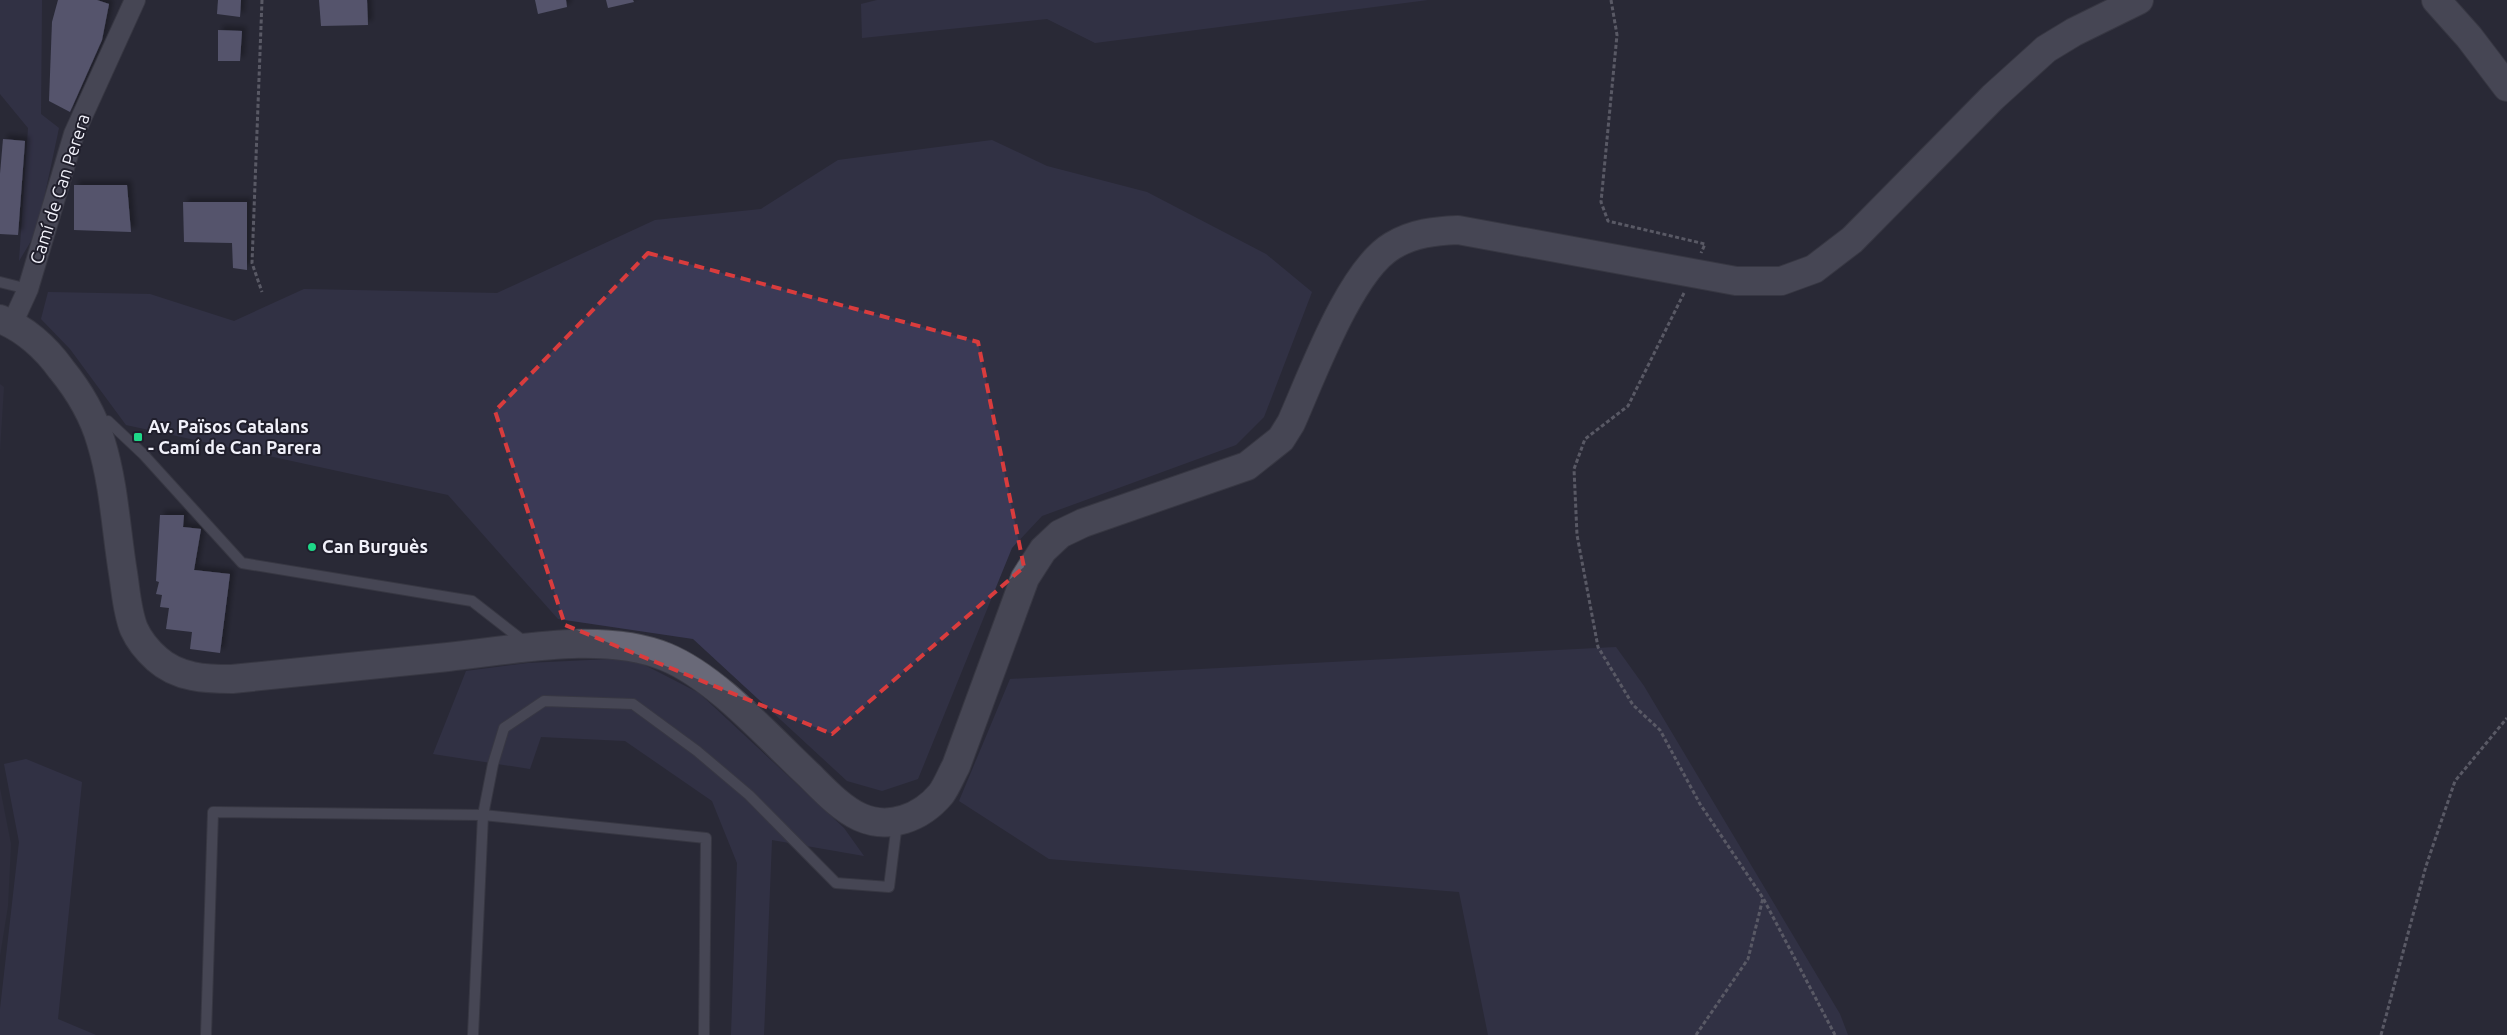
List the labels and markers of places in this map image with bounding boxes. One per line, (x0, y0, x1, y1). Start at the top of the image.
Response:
place label: Av. Països Catalans - Camí de Can Parera (148, 416, 322, 457)
marker: Av. Països Catalans - Camí de Can Parera (132, 431, 144, 443)
place label: Can Burguès (322, 536, 428, 556)
marker: Can Burguès (306, 541, 318, 553)

